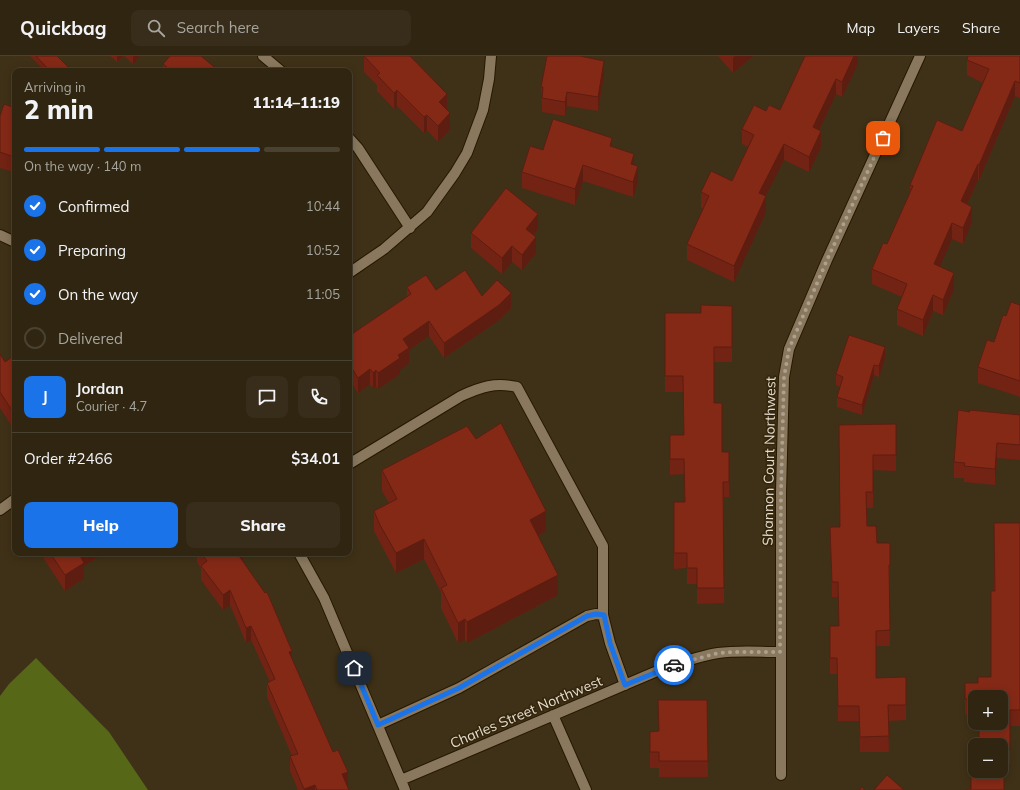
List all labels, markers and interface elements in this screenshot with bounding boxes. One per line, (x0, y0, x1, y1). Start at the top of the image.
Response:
search box (131, 10, 411, 46)
text: Quickbag (20, 16, 107, 40)
icon: search (145, 17, 167, 39)
text: Search here (177, 18, 259, 37)
text: Map (846, 19, 875, 37)
text: Layers (897, 19, 940, 37)
text: Share (962, 19, 1000, 37)
text: Arriving in (24, 79, 86, 95)
text: 2 min (24, 93, 94, 126)
text: 11:14–11:19 (253, 93, 340, 112)
pin (866, 121, 900, 155)
icon: bag (872, 127, 894, 149)
text: On the way · 140 m (24, 158, 141, 174)
icon: check (24, 195, 46, 217)
text: Confirmed (58, 197, 129, 216)
text: 10:44 (306, 198, 340, 214)
icon: check (24, 239, 46, 261)
text: Preparing (58, 241, 126, 260)
text: 10:52 (306, 242, 340, 258)
icon: check (24, 283, 46, 305)
text: On the way (58, 285, 138, 304)
text: 11:05 (306, 286, 340, 302)
text: Delivered (58, 329, 123, 348)
button: chat (246, 376, 288, 418)
button: phone (298, 376, 340, 418)
street label: Shannon Court Northwest (759, 376, 779, 546)
text: Jordan (76, 379, 124, 398)
text: J (42, 387, 48, 406)
text: Courier · 4.7 (76, 398, 147, 414)
text: Order #2466 (24, 449, 112, 468)
text: $34.01 (291, 449, 340, 468)
button: Help (24, 502, 178, 548)
button: Share (186, 502, 340, 548)
courier (654, 645, 694, 685)
pin (337, 651, 371, 685)
icon: car (663, 654, 685, 676)
icon: home (343, 657, 365, 679)
street label: Charles Street Northwest (447, 672, 605, 752)
map controls (968, 690, 1008, 778)
button: + (968, 690, 1008, 730)
button: − (968, 738, 1008, 778)

